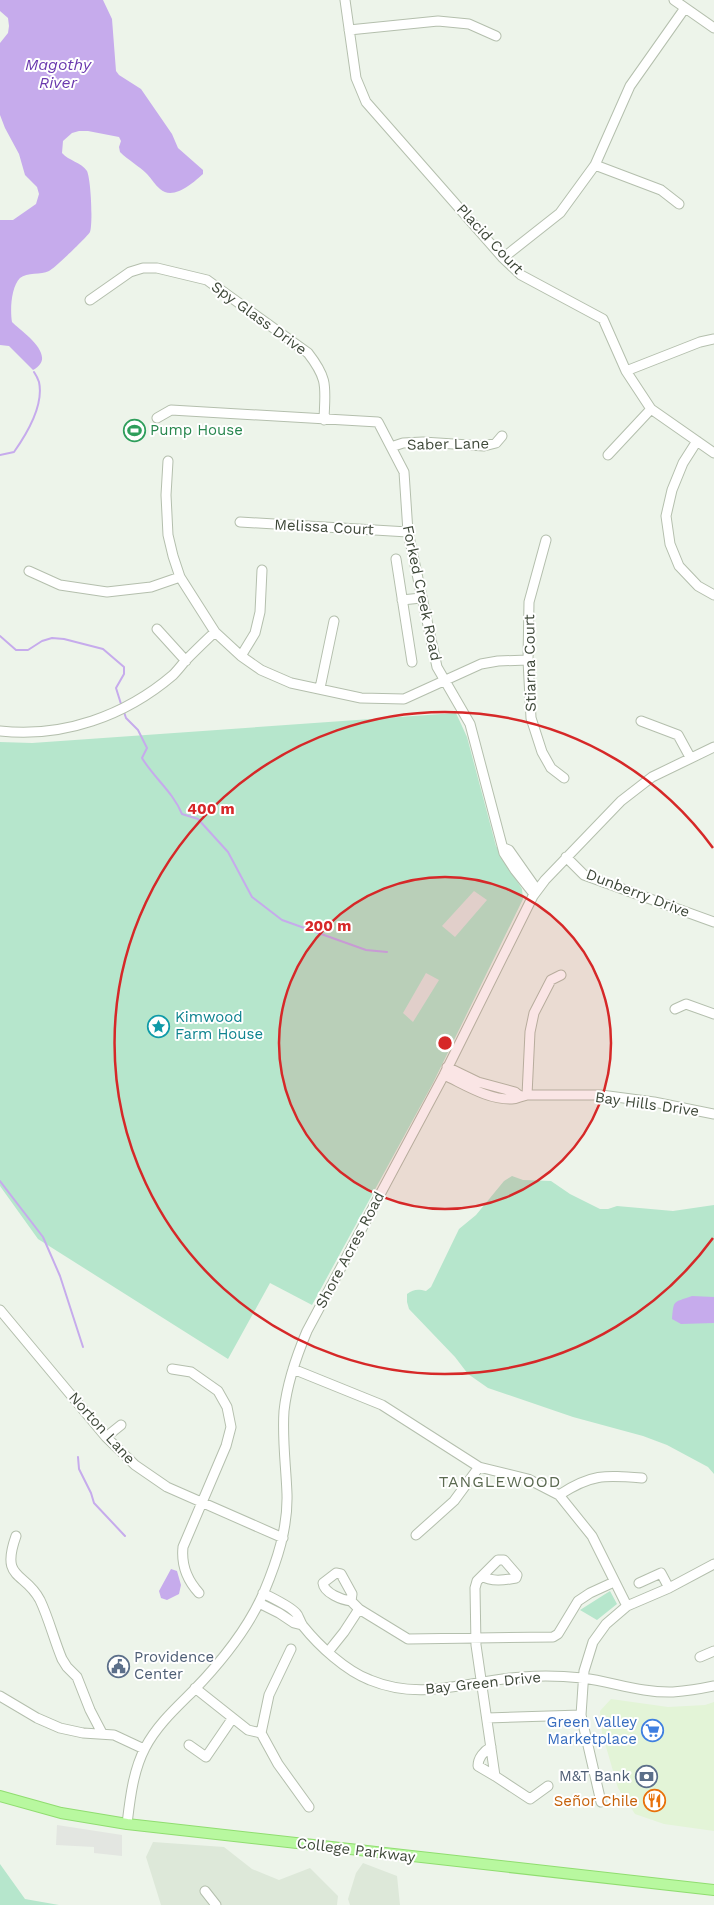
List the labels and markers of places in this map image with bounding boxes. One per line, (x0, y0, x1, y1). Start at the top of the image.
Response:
sports icon: Pump House (122, 418, 146, 442)
place label: Pump House (150, 421, 243, 439)
place label: Kimwood Farm House (175, 1008, 263, 1043)
place icon: Kimwood Farm House (147, 1014, 171, 1038)
centre of rings (436, 1034, 454, 1052)
place label: Providence Center (134, 1648, 214, 1683)
public building icon: Providence Center (106, 1654, 130, 1678)
place label: Green Valley Marketplace (547, 1713, 637, 1748)
supermarket icon: Green Valley Marketplace (641, 1719, 665, 1743)
bank icon: M&T Bank (634, 1764, 658, 1788)
place label: M&T Bank (559, 1767, 630, 1785)
restaurant icon: Señor Chile (642, 1789, 666, 1813)
place label: Señor Chile (554, 1792, 638, 1810)

